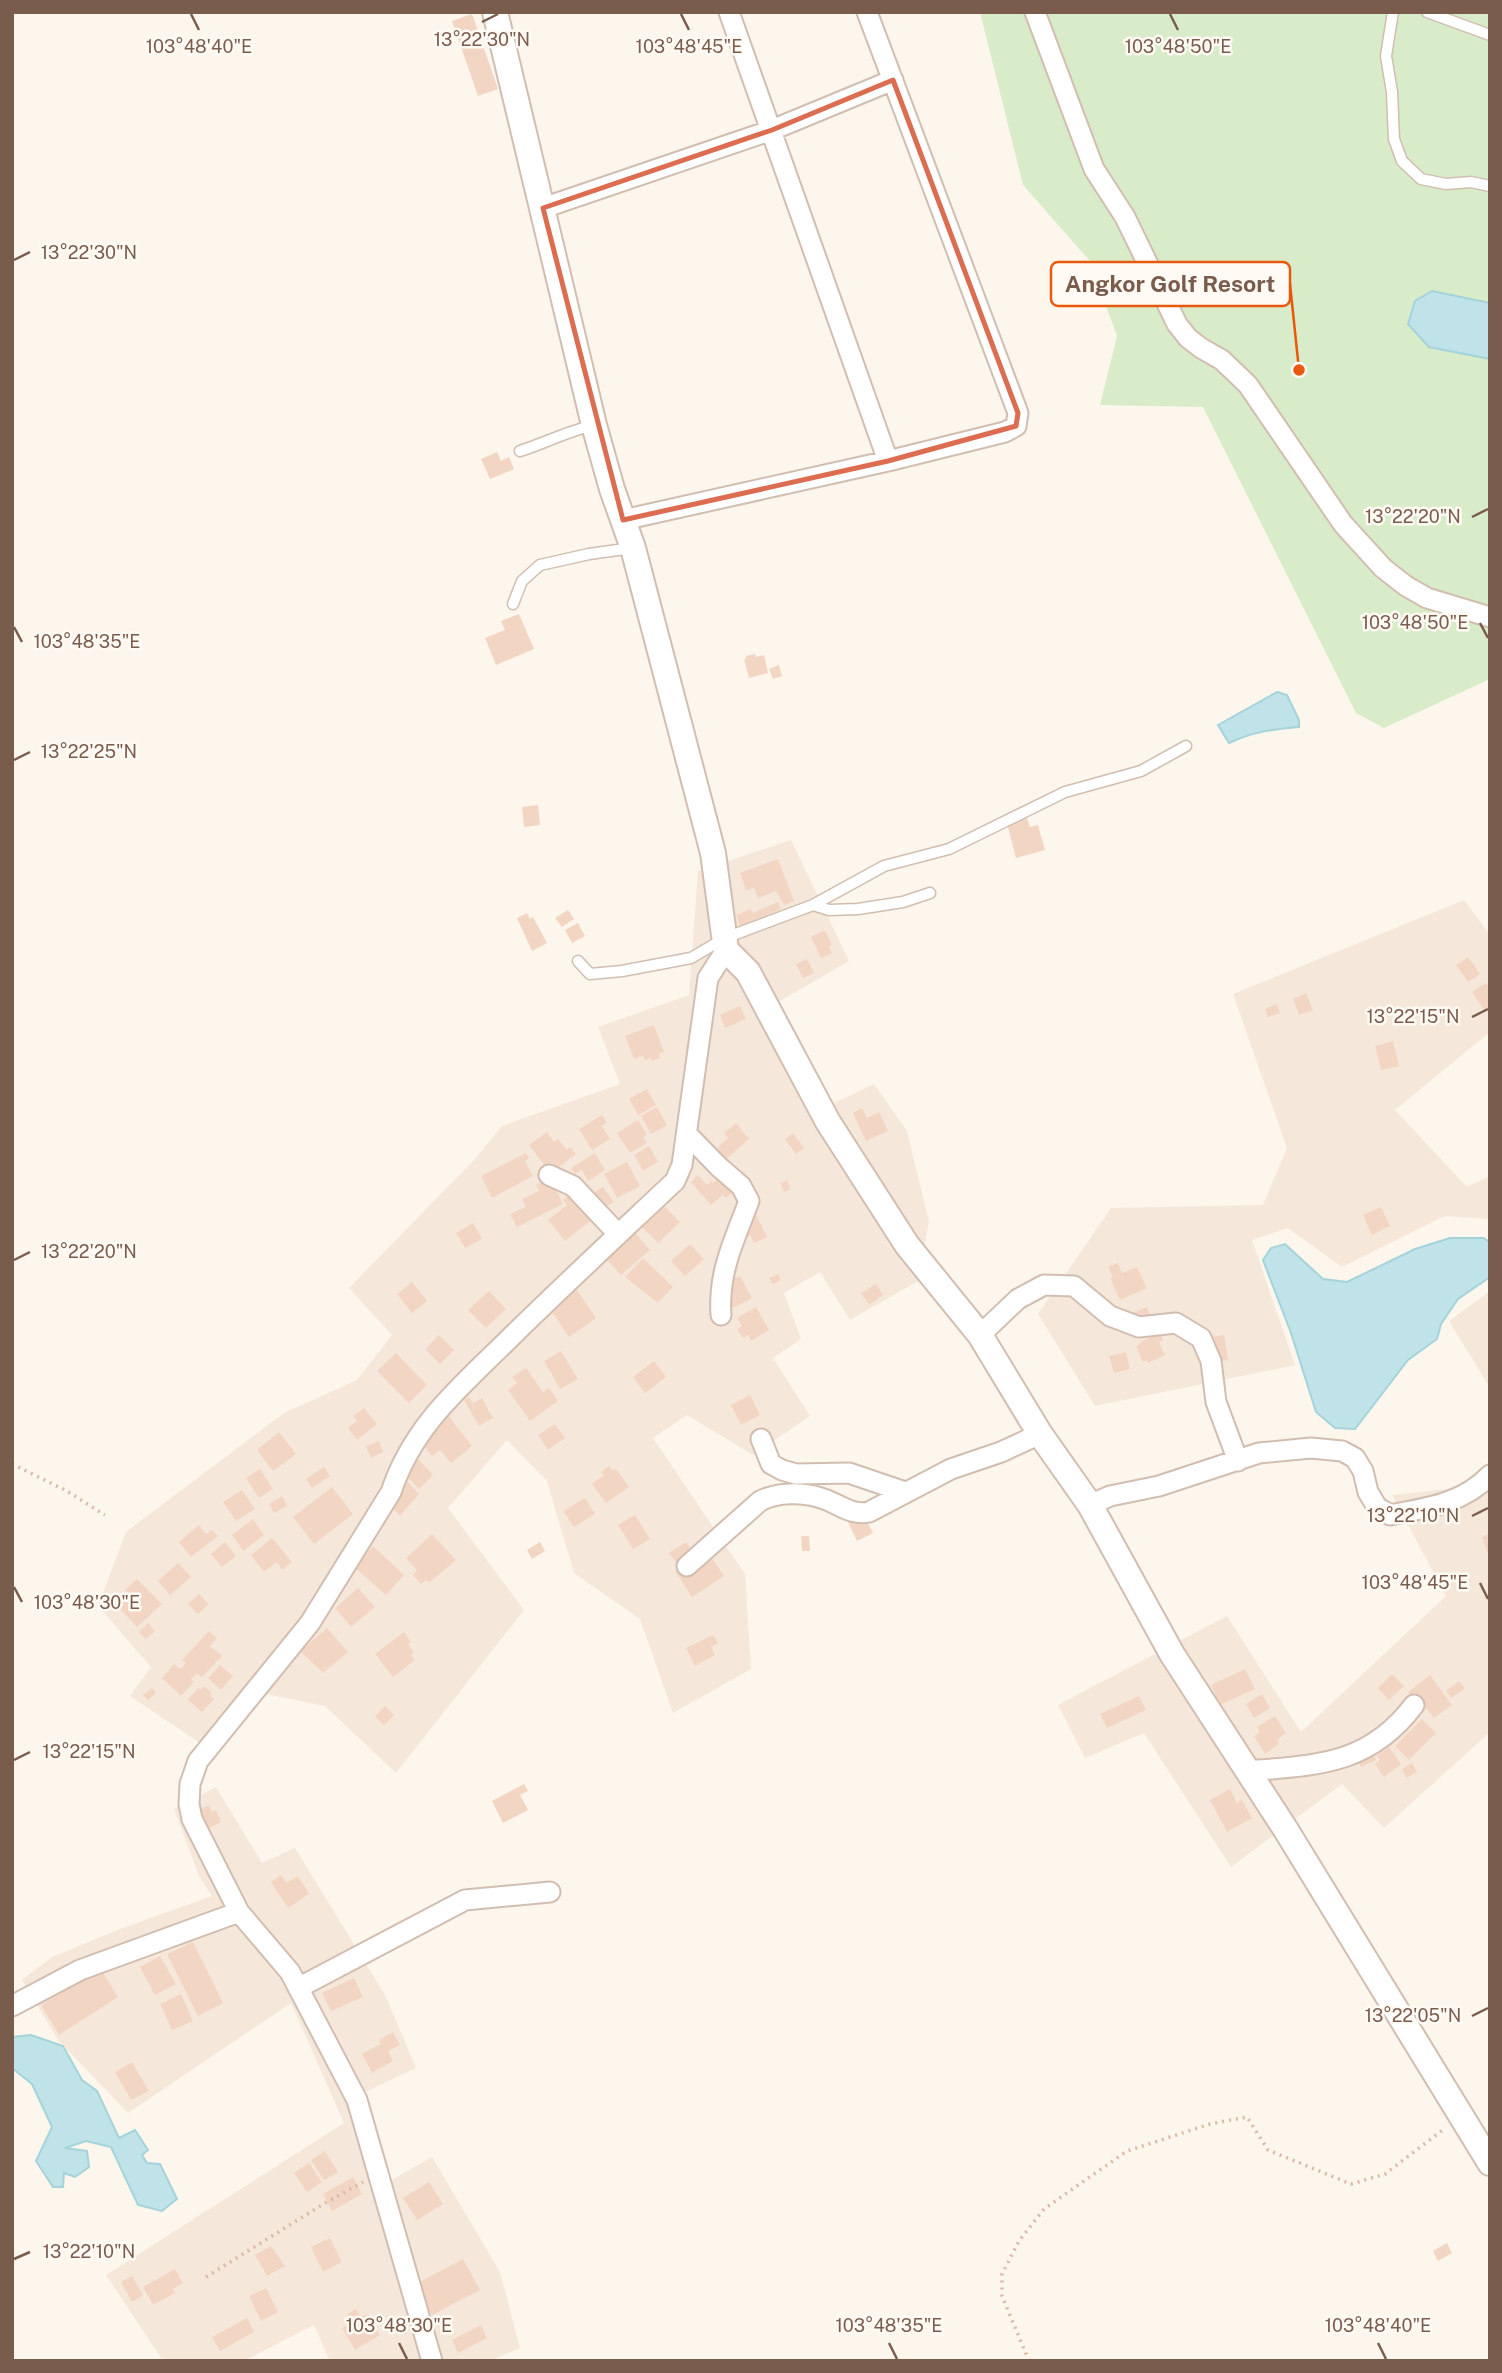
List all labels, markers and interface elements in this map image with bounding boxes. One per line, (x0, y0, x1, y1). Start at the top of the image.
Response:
text: 13°22'30"N (434, 29, 530, 50)
text: 103°48'40"E (146, 36, 252, 57)
text: 103°48'45"E (636, 36, 742, 57)
text: 103°48'50"E (1125, 36, 1231, 57)
text: 13°22'30"N (41, 242, 137, 263)
callout: Angkor Golf Resort (1051, 262, 1290, 306)
text: Angkor Golf Resort (1065, 270, 1275, 297)
text: 13°22'20"N (1365, 506, 1461, 527)
text: 103°48'50"E (1362, 612, 1468, 633)
text: 103°48'35"E (33, 631, 141, 652)
text: 13°22'25"N (41, 741, 137, 762)
text: 13°22'15"N (1366, 1006, 1460, 1027)
text: 13°22'20"N (41, 1241, 137, 1262)
text: 13°22'10"N (1367, 1505, 1459, 1526)
text: 103°48'45"E (1362, 1572, 1468, 1593)
text: 103°48'30"E (34, 1592, 140, 1613)
text: 13°22'15"N (42, 1741, 136, 1762)
text: 13°22'05"N (1365, 2005, 1461, 2026)
text: 13°22'10"N (43, 2241, 135, 2262)
text: 103°48'30"E (346, 2315, 452, 2336)
text: 103°48'35"E (835, 2315, 943, 2336)
text: 103°48'40"E (1325, 2315, 1431, 2336)

